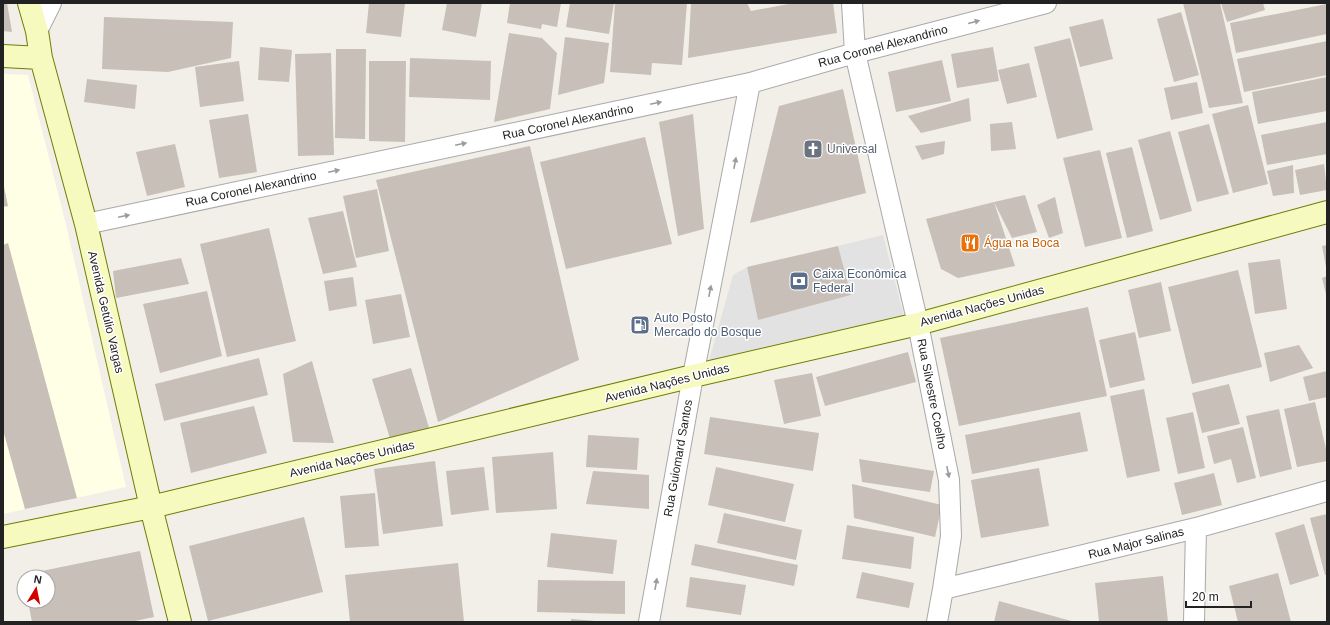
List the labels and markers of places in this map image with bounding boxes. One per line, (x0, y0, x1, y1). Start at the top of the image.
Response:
church icon: Universal (802, 138, 824, 160)
place label: Universal (827, 142, 877, 156)
restaurant icon: Água na Boca (959, 232, 981, 254)
place label: Água na Boca (984, 235, 1060, 250)
place label: Caixa Econômica Federal (813, 267, 907, 295)
bank icon: Caixa Econômica Federal (788, 270, 810, 292)
place label: Auto Posto Mercado do Bosque (654, 311, 762, 339)
fuel station icon: Auto Posto Mercado do Bosque (629, 314, 651, 336)

